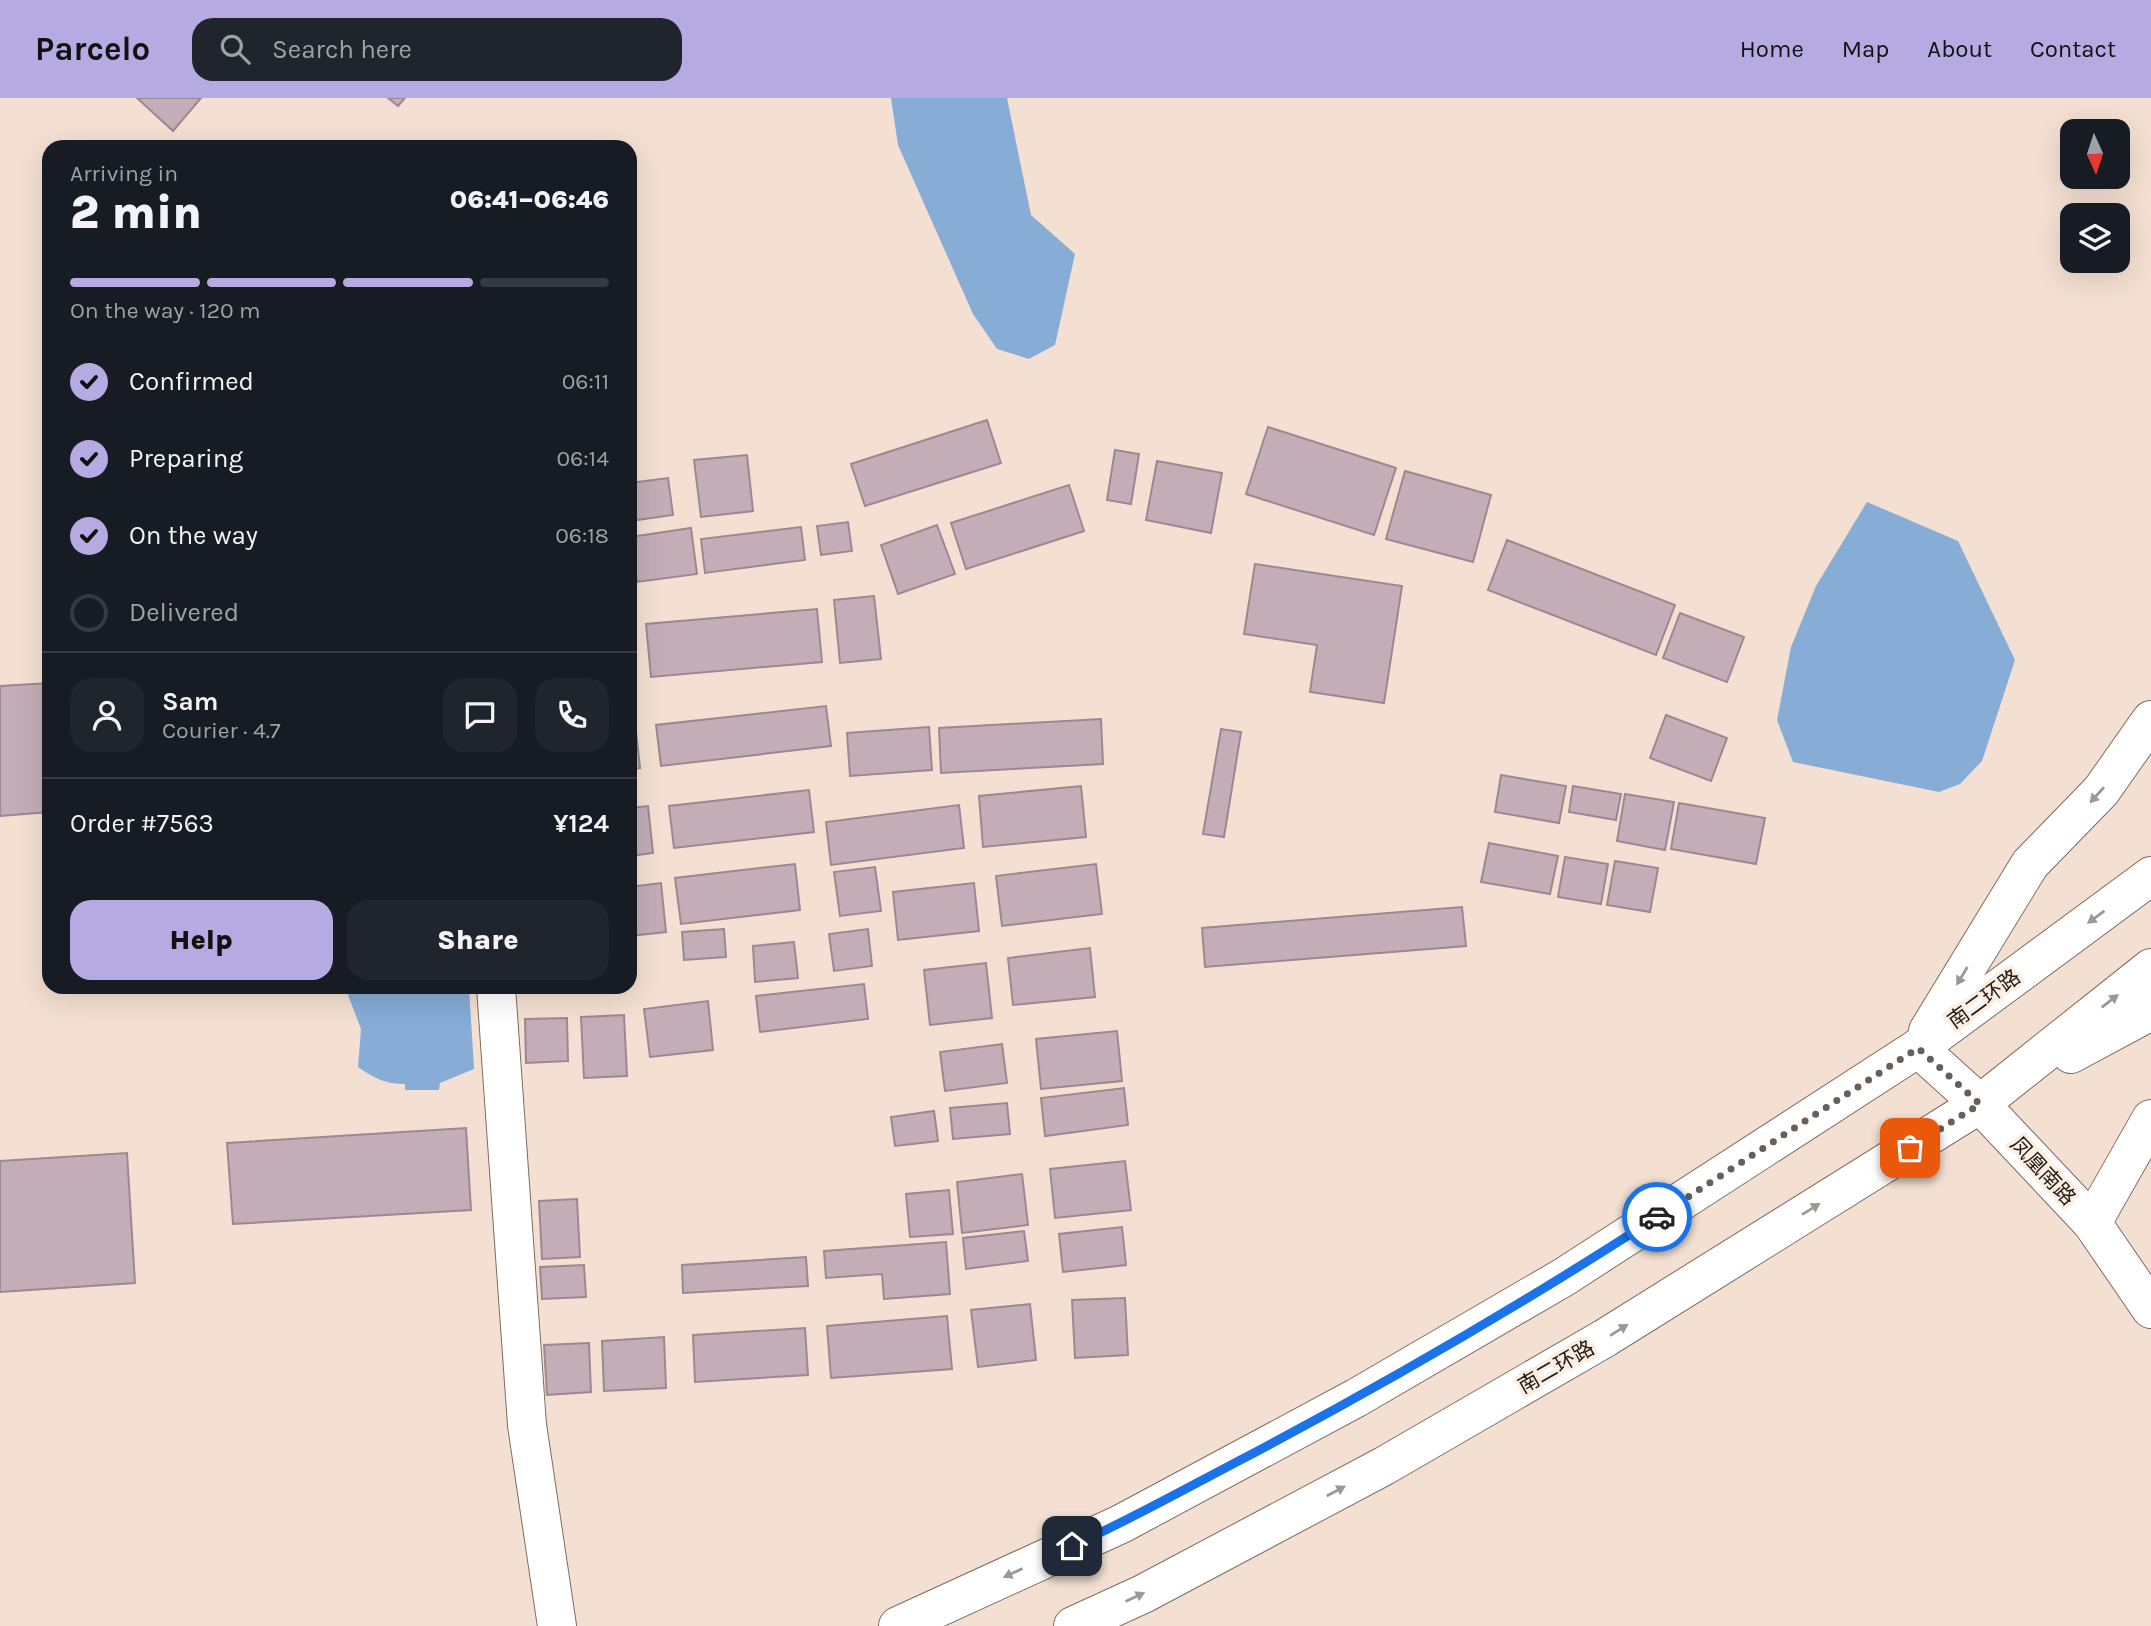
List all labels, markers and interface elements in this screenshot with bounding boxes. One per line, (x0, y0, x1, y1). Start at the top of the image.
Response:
search box (192, 18, 682, 81)
text: Parcelo (35, 30, 150, 68)
icon: search (216, 30, 254, 68)
text: Search here (272, 34, 412, 65)
text: Home (1740, 35, 1804, 63)
text: Map (1842, 35, 1889, 63)
text: About (1927, 35, 1992, 63)
text: Contact (2030, 35, 2116, 63)
north arrow (2060, 119, 2130, 189)
map controls (2060, 119, 2130, 273)
text: Arriving in (70, 160, 178, 187)
text: 06:41–06:46 (450, 184, 609, 215)
text: 2 min (70, 186, 202, 240)
button: layers (2060, 203, 2130, 273)
text: On the way · 120 m (70, 297, 261, 324)
icon: check (70, 363, 108, 401)
text: Confirmed (129, 366, 254, 397)
text: 06:11 (562, 368, 609, 395)
icon: check (70, 440, 108, 478)
text: Preparing (129, 443, 243, 474)
text: 06:14 (556, 445, 609, 472)
icon: check (70, 517, 108, 555)
text: On the way (129, 520, 258, 551)
text: 06:18 (555, 522, 609, 549)
text: Delivered (129, 597, 239, 628)
button: person (70, 678, 144, 752)
button: chat (443, 678, 517, 752)
button: phone (535, 678, 609, 752)
text: Sam (162, 686, 218, 717)
text: Courier · 4.7 (162, 717, 281, 744)
one-way arrow (2089, 786, 2105, 804)
text: Order #7563 (70, 808, 214, 839)
text: ¥124 (553, 808, 609, 839)
button: Help (70, 900, 333, 980)
button: Share (347, 900, 609, 980)
one-way arrow (2087, 910, 2105, 924)
street label: 南二环路 (1943, 965, 2025, 1033)
one-way arrow (1955, 967, 1968, 986)
one-way arrow (2101, 993, 2119, 1008)
pin (1880, 1118, 1940, 1178)
icon: bag (1891, 1129, 1929, 1167)
street label: 凤凰南路 (2006, 1132, 2080, 1210)
courier (1622, 1182, 1692, 1252)
icon: car (1638, 1198, 1676, 1236)
one-way arrow (1802, 1203, 1821, 1216)
one-way arrow (1609, 1323, 1628, 1336)
street label: 南二环路 (1514, 1336, 1598, 1398)
one-way arrow (1326, 1486, 1346, 1497)
pin (1042, 1516, 1102, 1576)
icon: home (1053, 1527, 1091, 1565)
one-way arrow (1002, 1568, 1023, 1579)
one-way arrow (1125, 1592, 1145, 1603)

